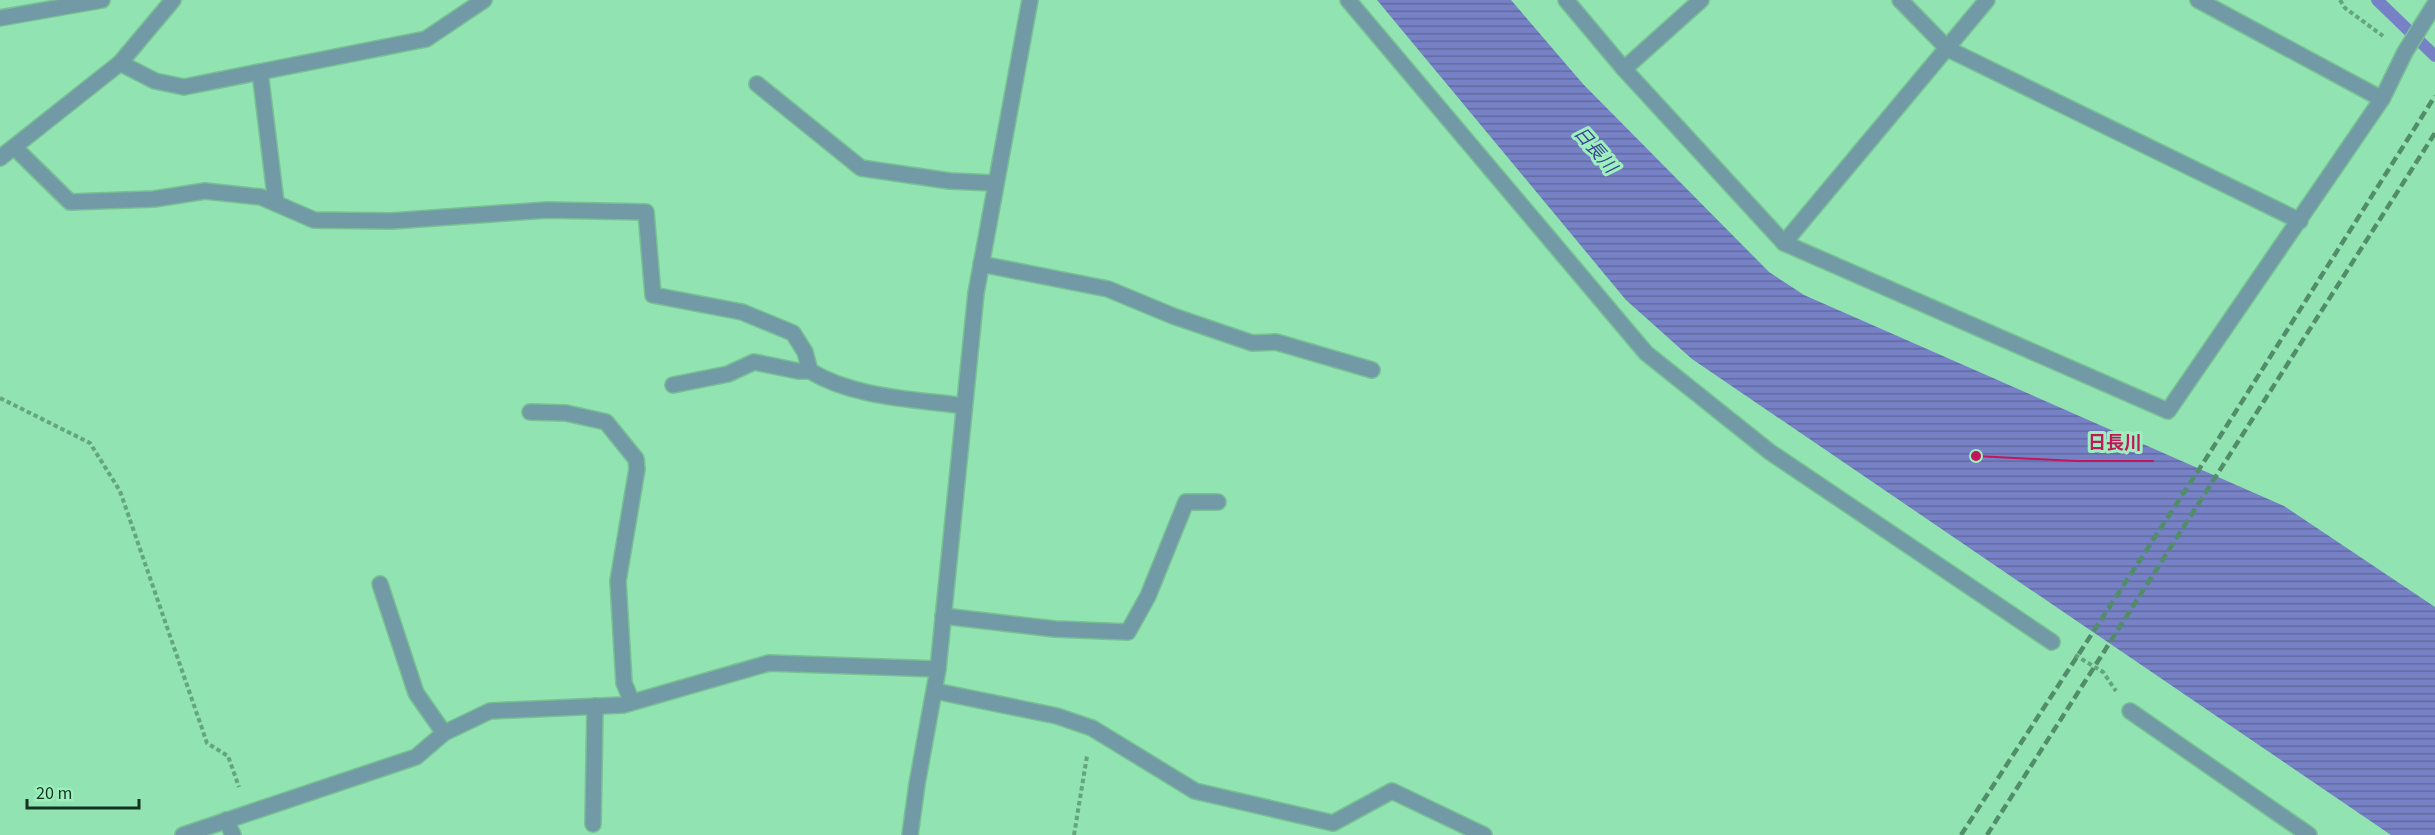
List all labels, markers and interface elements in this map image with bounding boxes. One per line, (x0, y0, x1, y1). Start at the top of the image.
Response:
water label: 日長川 (1568, 121, 1623, 180)
callout: 日長川 (2076, 425, 2154, 461)
text: 日長川 (2088, 431, 2142, 456)
scale bar (27, 772, 140, 810)
text: 20 m (36, 781, 72, 806)

